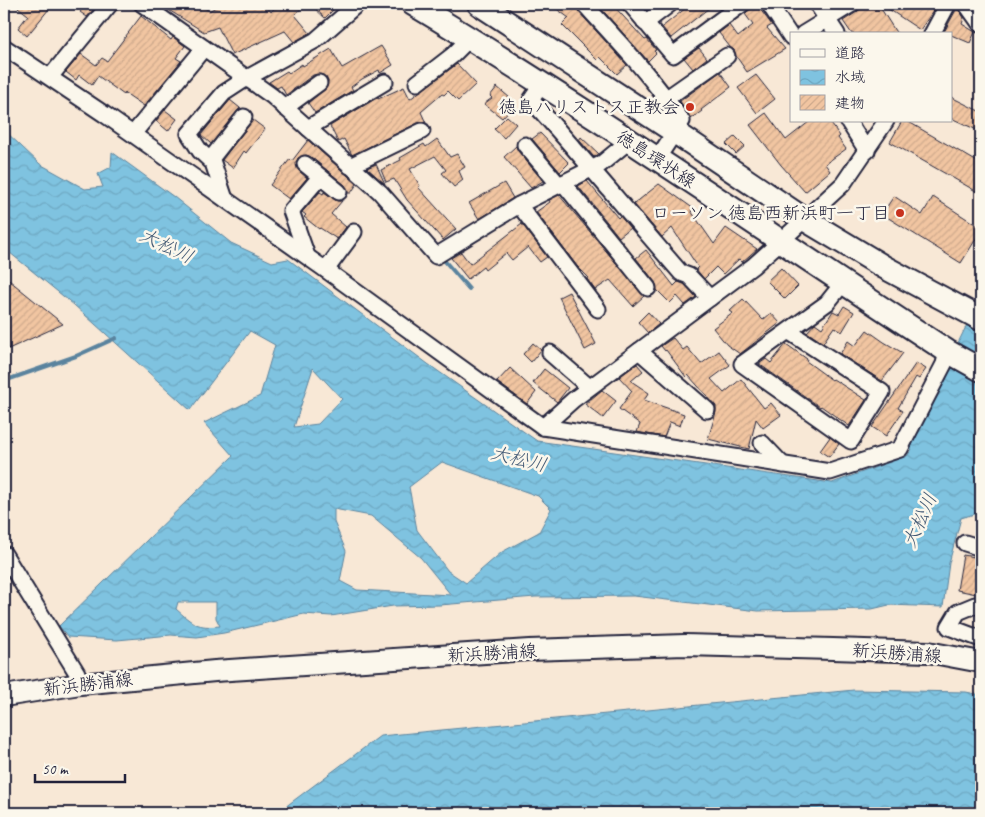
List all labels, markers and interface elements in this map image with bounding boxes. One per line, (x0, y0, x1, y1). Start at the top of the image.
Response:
legend (790, 32, 952, 122)
text: 道路 (835, 44, 865, 63)
text: 水域 (835, 68, 865, 87)
text: 建物 (835, 94, 865, 113)
place label: 徳島ハリストス正教会 (499, 96, 680, 118)
marker: 徳島ハリストス正教会 (684, 101, 696, 113)
street label: 徳島環状線 (612, 125, 700, 193)
place label: ローソン 徳島西新浜町一丁目 (652, 202, 890, 224)
marker: ローソン 徳島西新浜町一丁目 (894, 207, 906, 219)
water label: 大松川 (136, 223, 197, 269)
water label: 大松川 (488, 440, 549, 478)
water label: 大松川 (897, 489, 942, 551)
street label: 新浜勝浦線 (851, 639, 943, 667)
street label: 新浜勝浦線 (446, 640, 538, 666)
street label: 新浜勝浦線 (42, 668, 134, 700)
scale bar (35, 752, 125, 784)
text: 50 m (42, 760, 69, 779)

